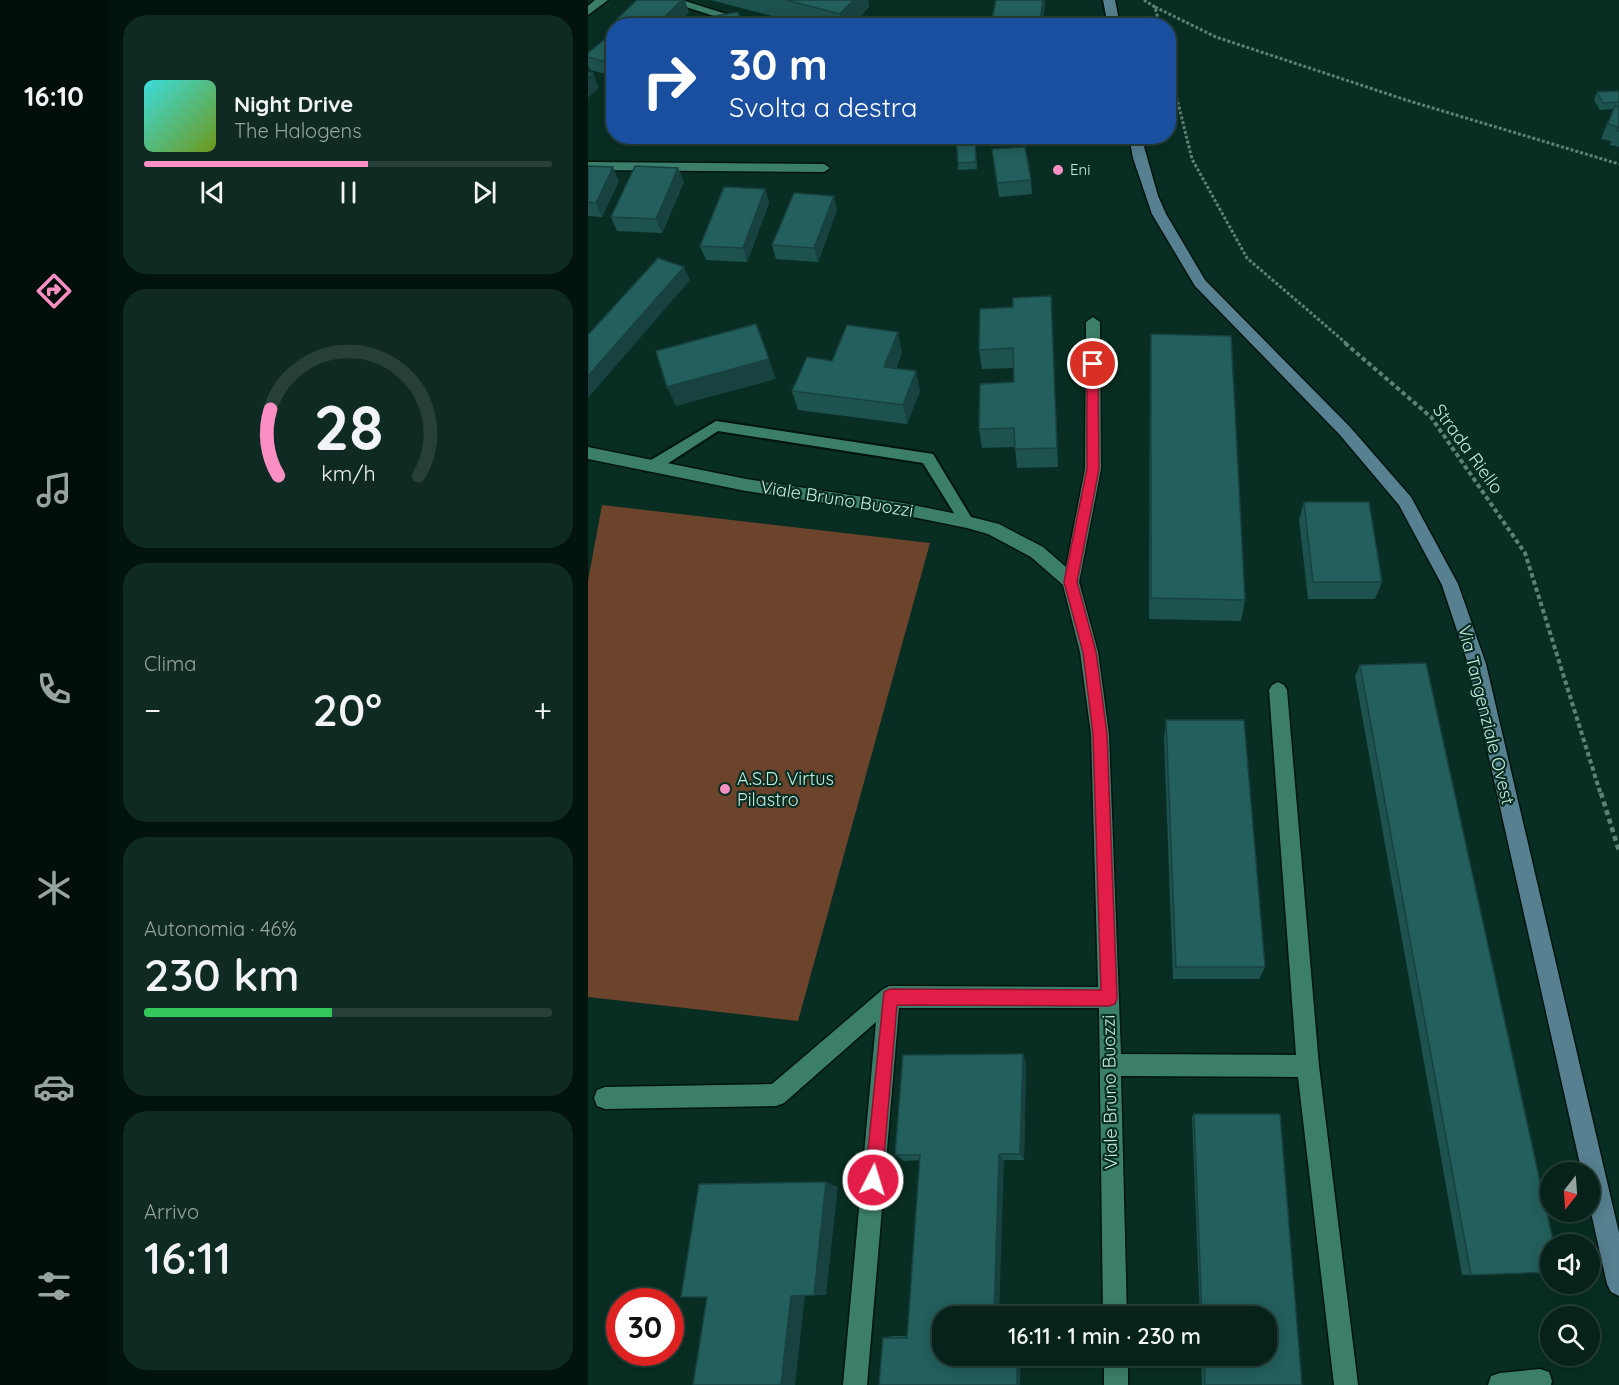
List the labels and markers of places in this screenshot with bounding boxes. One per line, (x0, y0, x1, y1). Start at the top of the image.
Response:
place label: Eni (1070, 160, 1090, 179)
marker: Eni (1051, 163, 1065, 177)
pin (1067, 338, 1118, 389)
place label: A.S.D. Virtus Pilastro (737, 767, 834, 811)
marker: A.S.D. Virtus Pilastro (718, 782, 732, 796)

